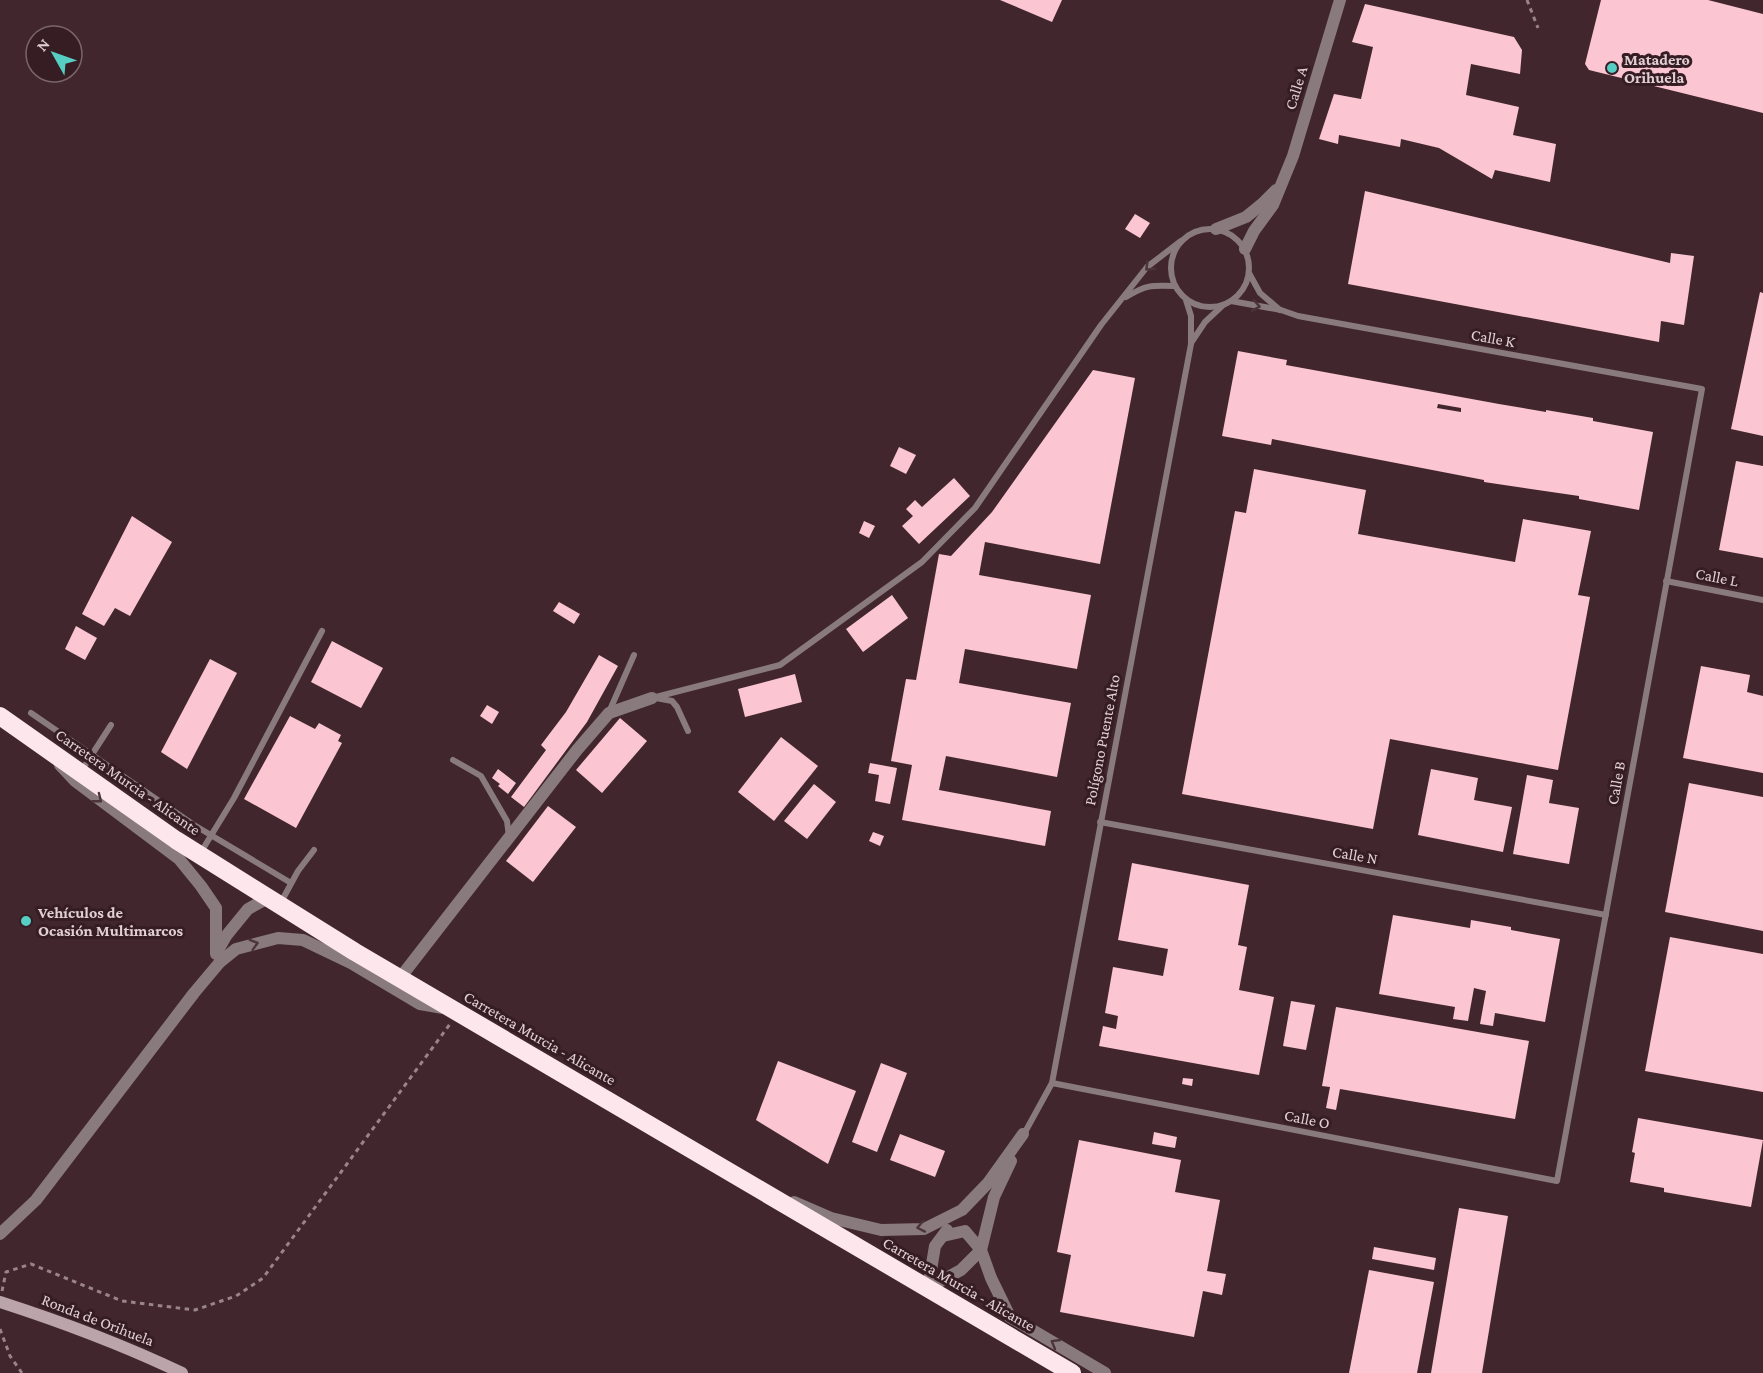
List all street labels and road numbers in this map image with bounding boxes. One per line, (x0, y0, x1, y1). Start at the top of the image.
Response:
street label: Calle A (1281, 63, 1311, 112)
street label: Calle K (1470, 326, 1517, 350)
street label: Calle L (1694, 565, 1740, 589)
street label: Polígono Puente Alto (1081, 673, 1124, 807)
street label: Carretera Murcia - Alicante (53, 726, 203, 838)
street label: Calle B (1604, 760, 1628, 806)
street label: Calle N (1331, 843, 1379, 867)
street label: Carretera Murcia - Alicante (461, 988, 619, 1088)
street label: Calle O (1283, 1106, 1331, 1132)
street label: Carretera Murcia - Alicante (880, 1234, 1038, 1334)
street label: Ronda de Orihuela (40, 1291, 157, 1349)

